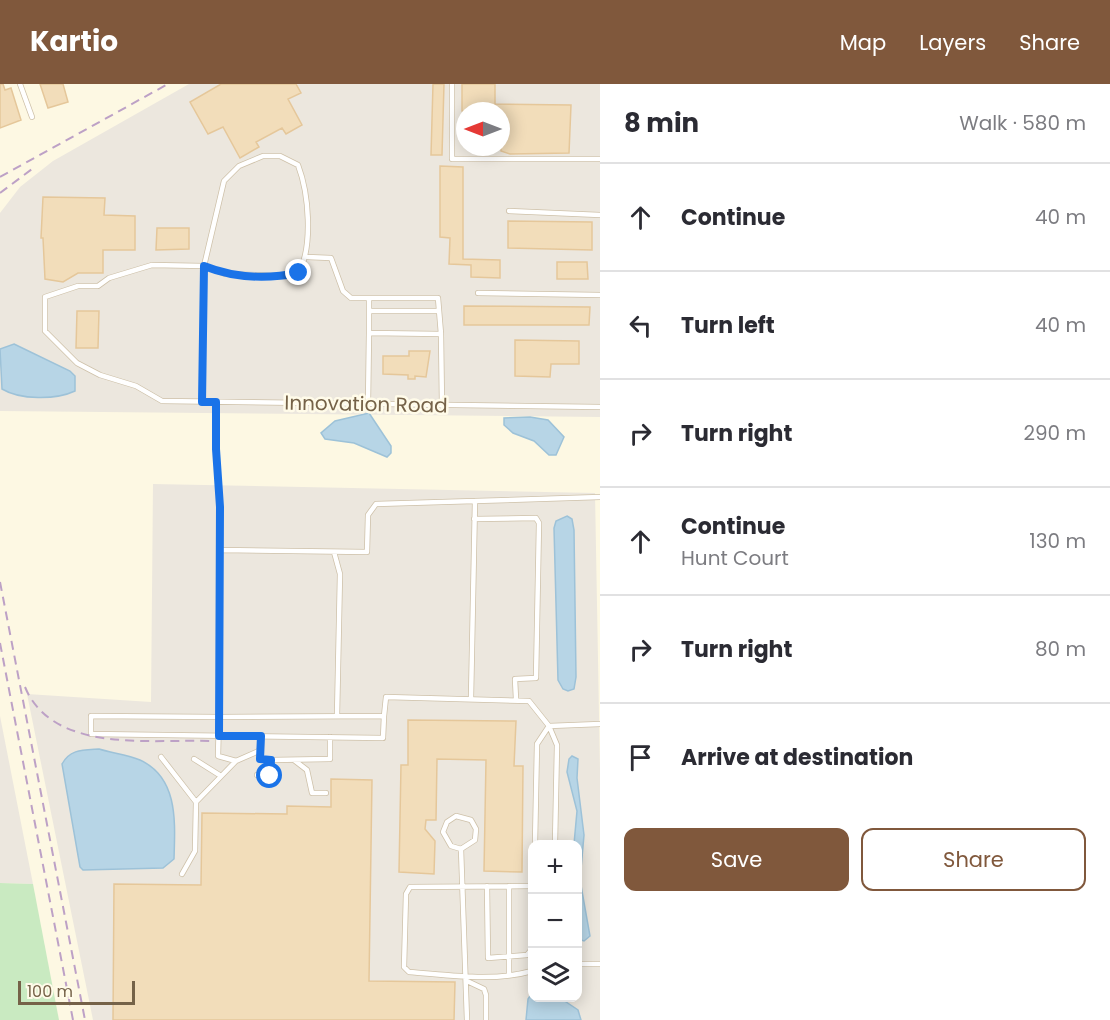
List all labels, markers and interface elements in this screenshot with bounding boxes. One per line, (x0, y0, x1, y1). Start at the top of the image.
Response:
text: Kartio (30, 22, 118, 61)
text: Map (840, 28, 886, 57)
text: Layers (919, 28, 986, 57)
text: Share (1019, 28, 1080, 57)
north arrow (456, 102, 510, 156)
text: 8 min (624, 105, 699, 141)
text: Walk · 580 m (959, 109, 1086, 137)
icon: ahead (624, 201, 657, 234)
text: Continue (681, 202, 785, 233)
text: 40 m (1035, 203, 1086, 231)
route end (285, 259, 311, 285)
icon: left (624, 309, 657, 342)
text: Turn left (681, 310, 775, 341)
text: 40 m (1035, 311, 1086, 339)
street label: Innovation Road (284, 389, 448, 419)
icon: right (624, 417, 657, 450)
text: Turn right (681, 418, 792, 449)
text: 290 m (1023, 419, 1086, 447)
text: Continue (681, 511, 785, 542)
icon: ahead (624, 525, 657, 558)
text: 130 m (1029, 527, 1086, 555)
text: Hunt Court (681, 544, 789, 572)
icon: right (624, 633, 657, 666)
text: Turn right (681, 634, 792, 665)
text: 80 m (1035, 635, 1086, 663)
icon: arrive (624, 741, 657, 774)
text: Arrive at destination (681, 742, 913, 773)
route start (256, 762, 282, 788)
button: Save (624, 828, 849, 891)
button: Share (861, 828, 1086, 891)
map controls (528, 840, 582, 1002)
button: + (528, 840, 582, 894)
button: − (528, 894, 582, 948)
button: layers (528, 948, 582, 1002)
scale bar (18, 978, 135, 1006)
text: 100 m (27, 980, 73, 1003)

